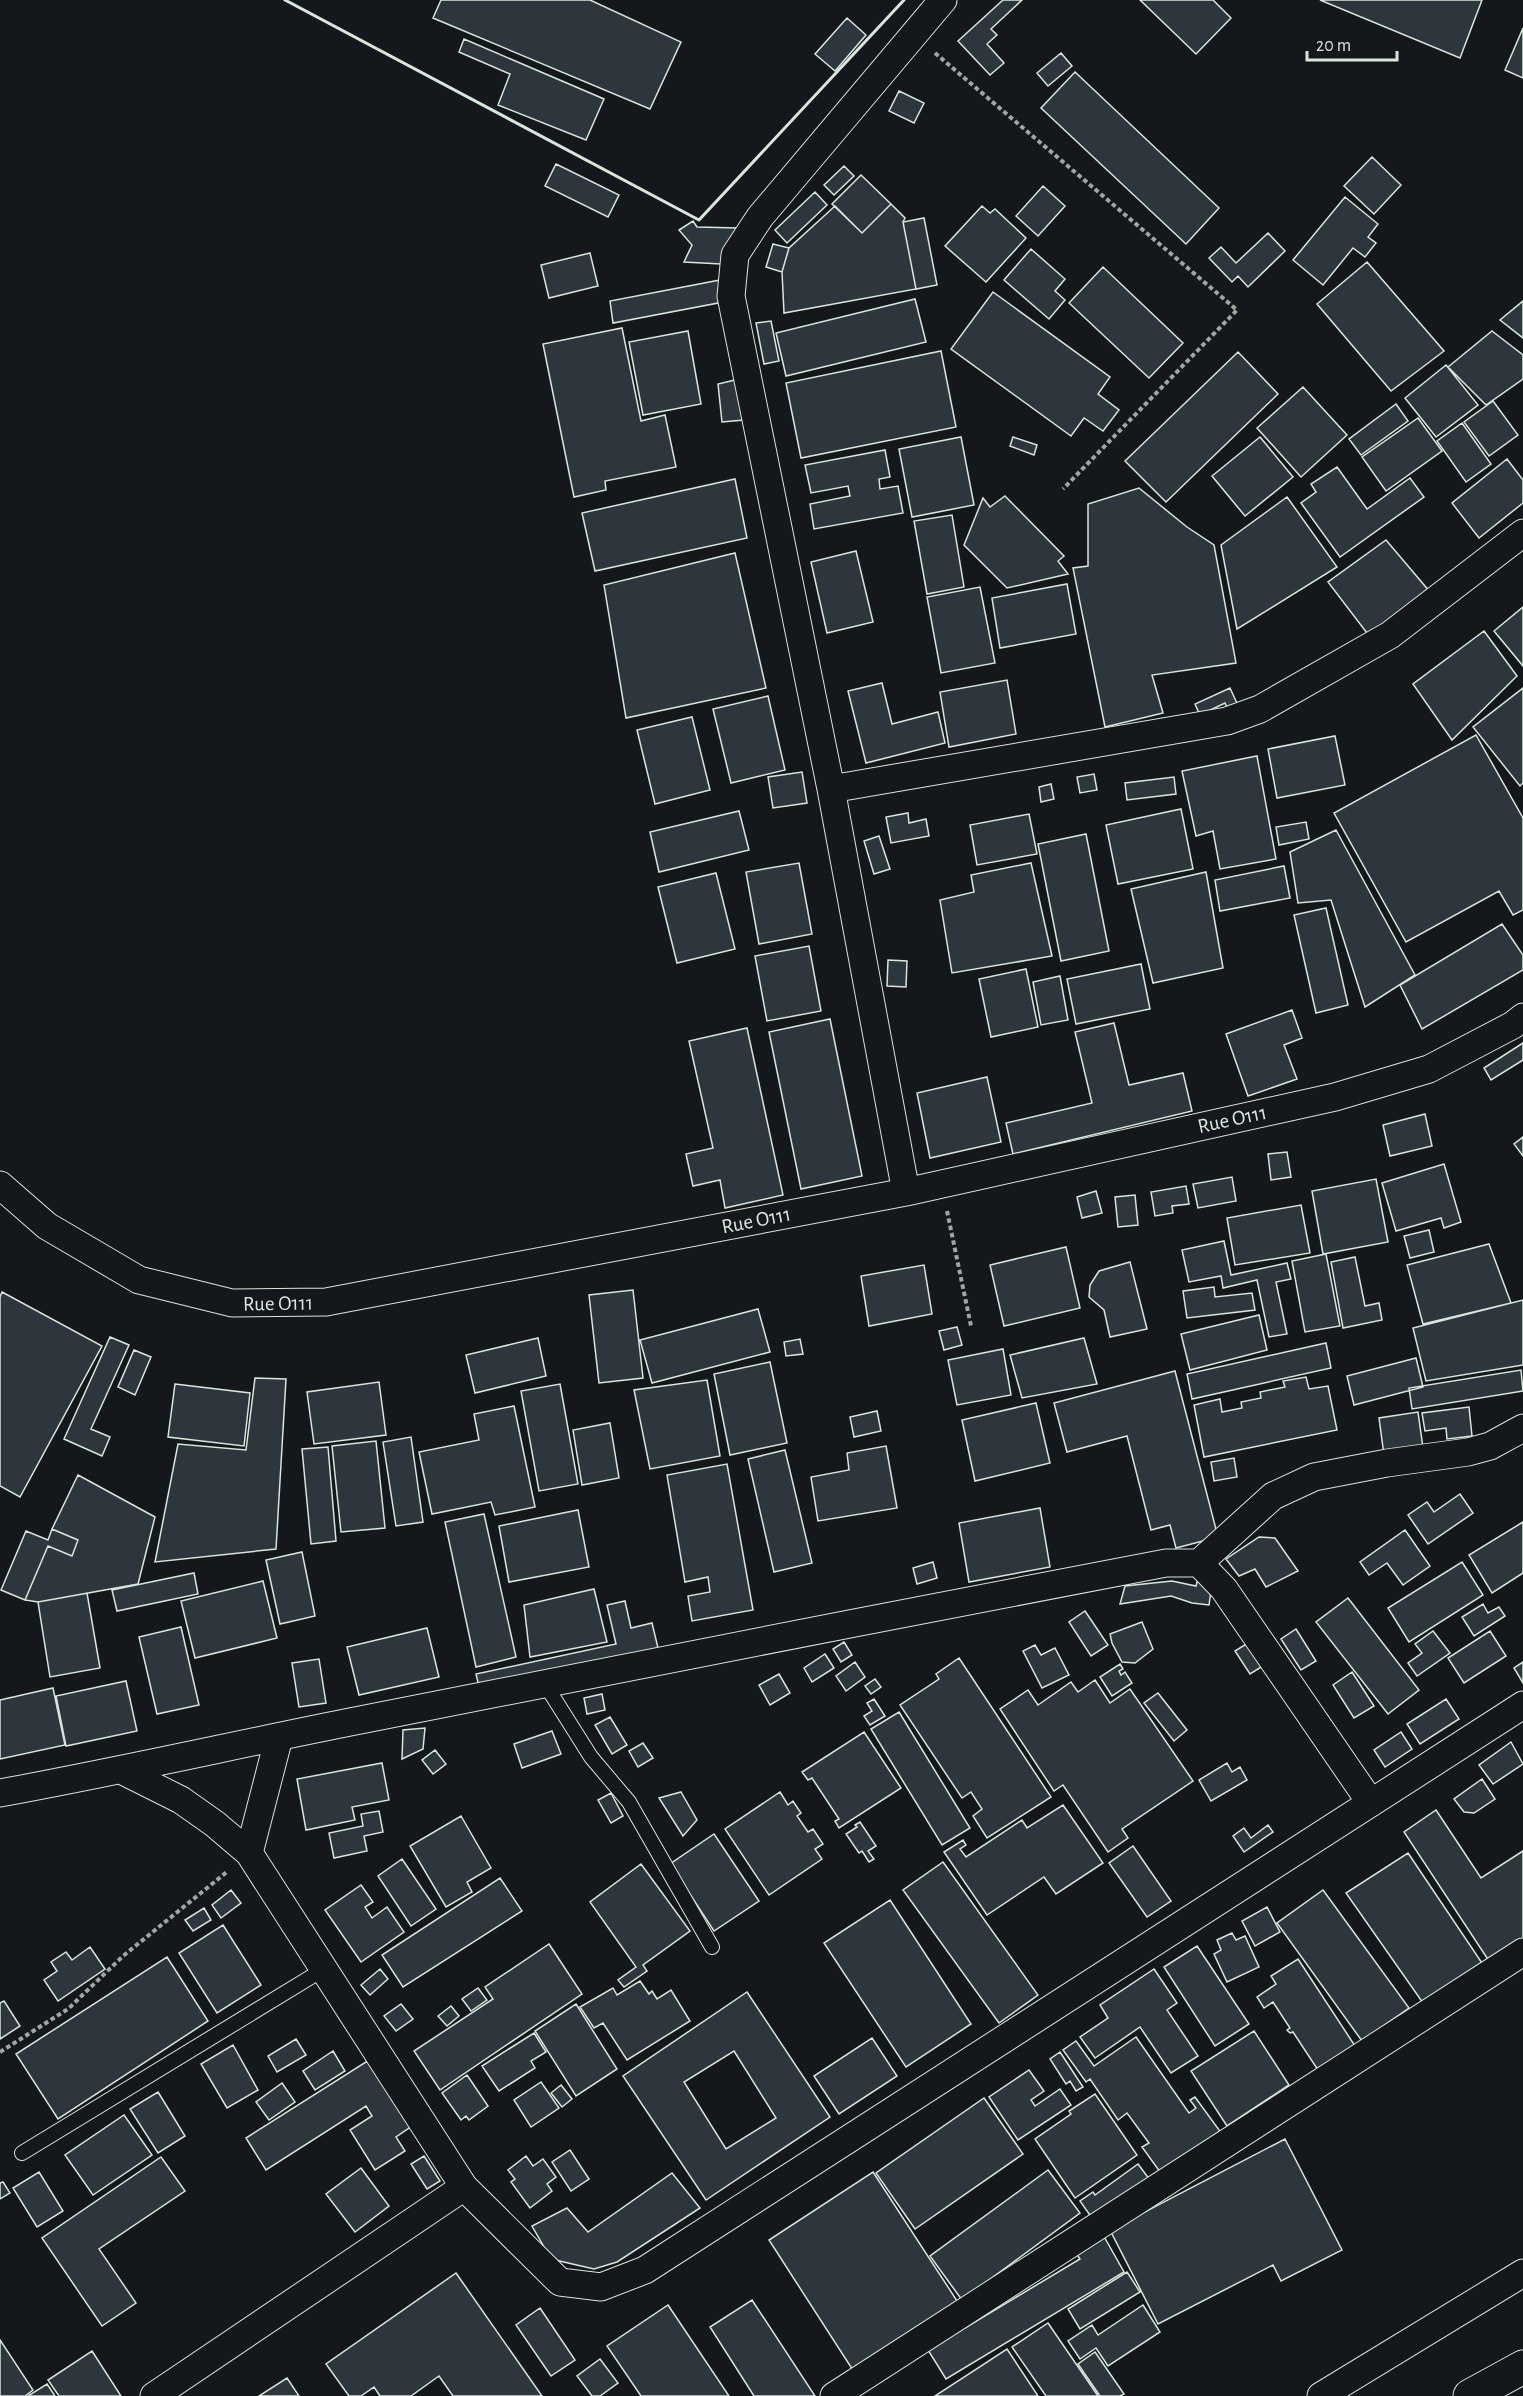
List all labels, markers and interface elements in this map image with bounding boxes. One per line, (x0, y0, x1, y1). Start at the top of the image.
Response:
scale bar (1307, 24, 1397, 62)
text: 20 m (1316, 37, 1351, 55)
street label: Rue O111 (1196, 1102, 1269, 1137)
street label: Rue O111 (720, 1203, 792, 1237)
street label: Rue O111 (243, 1292, 313, 1315)

